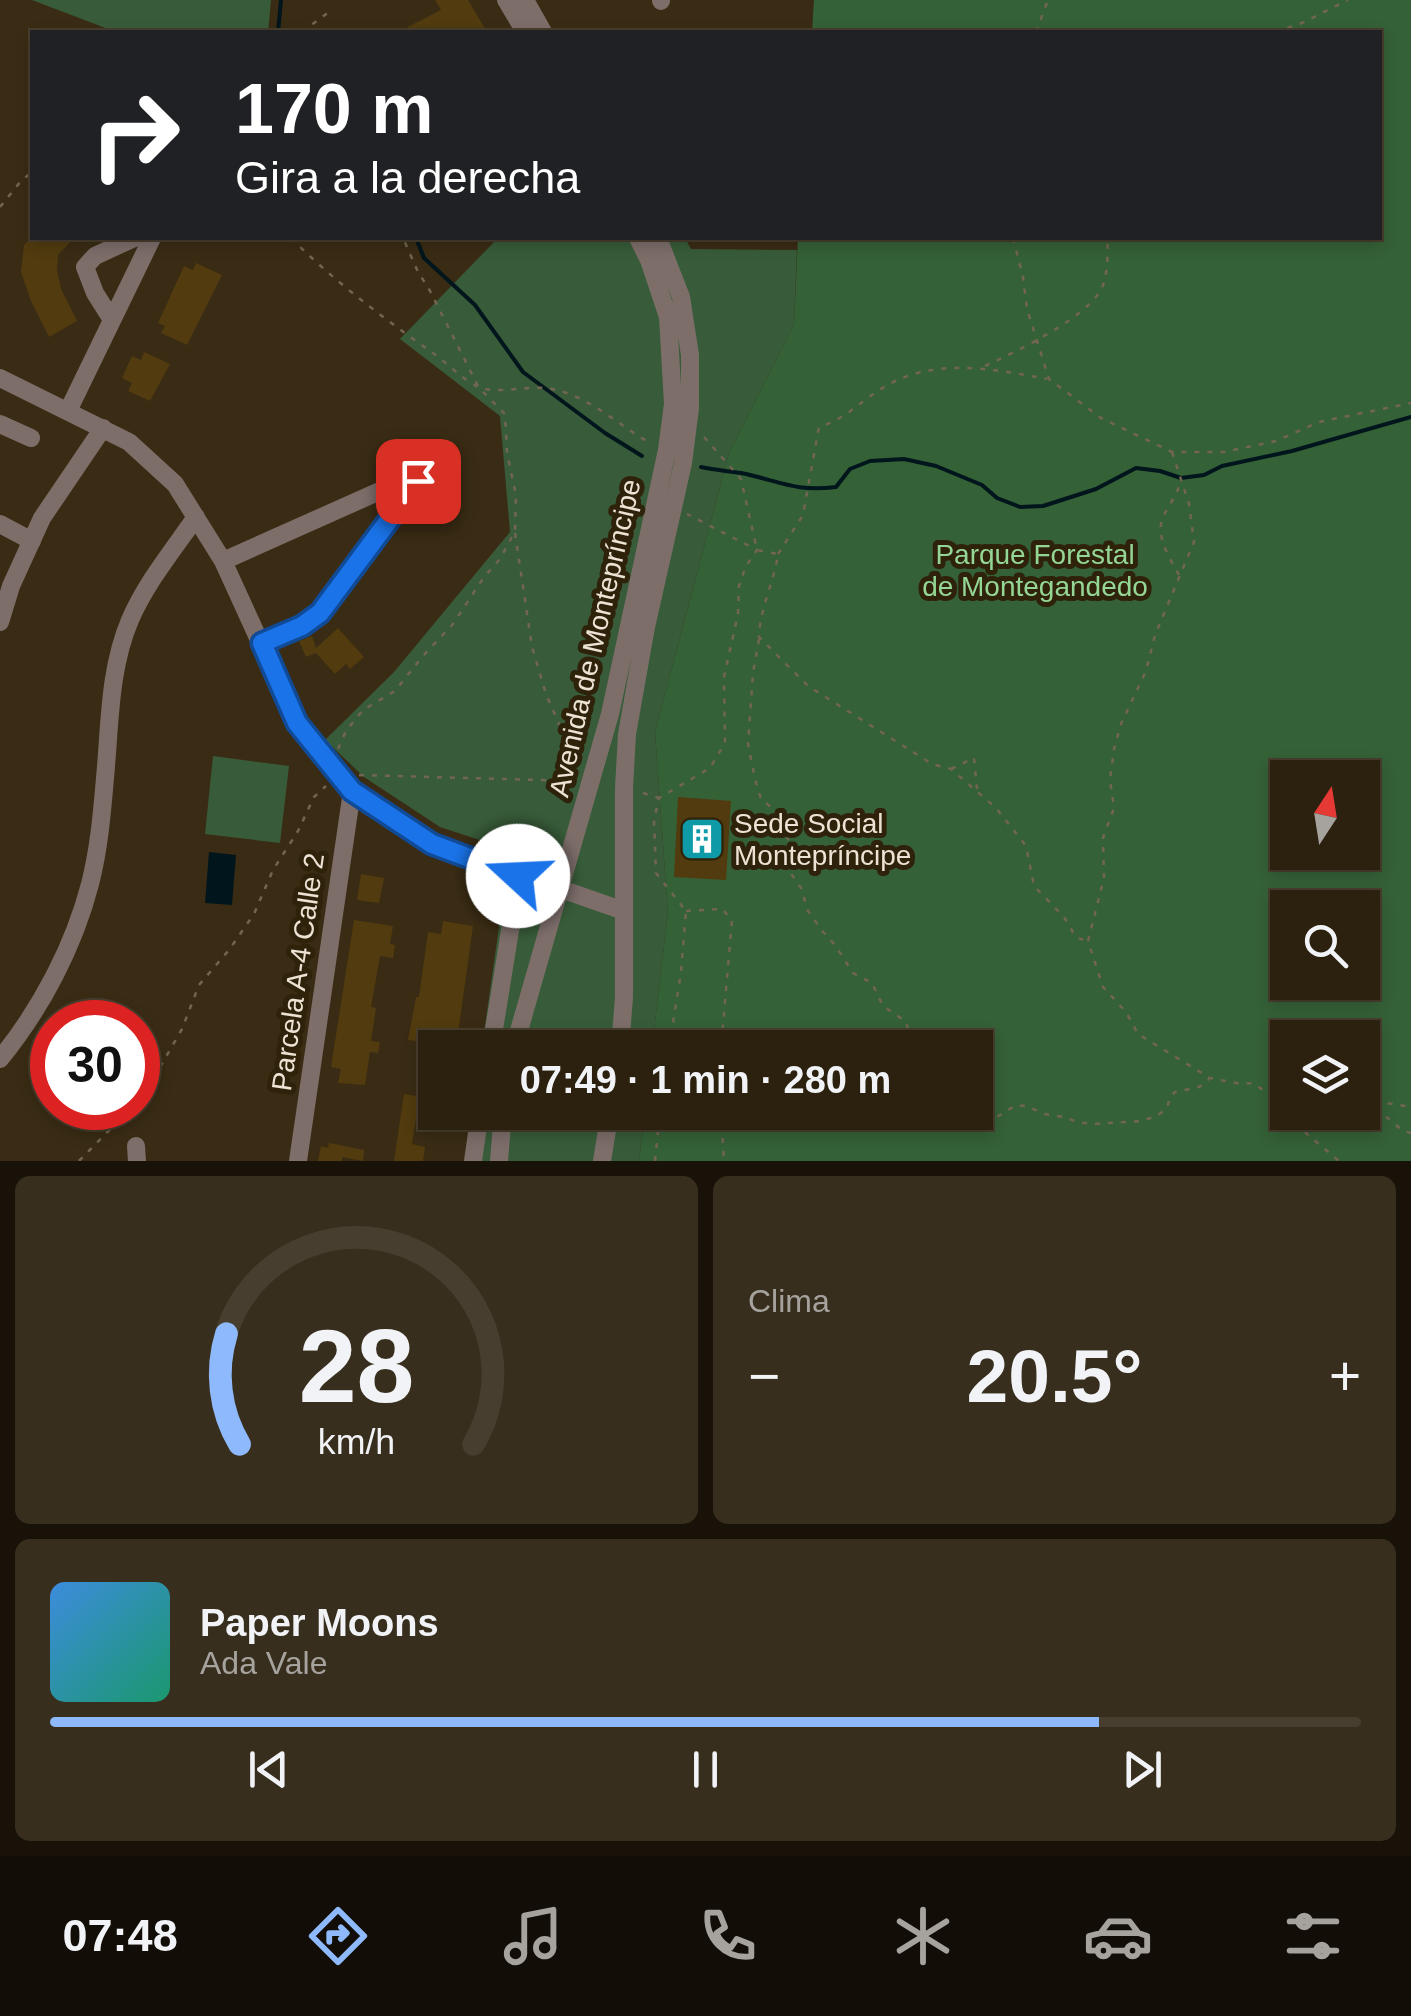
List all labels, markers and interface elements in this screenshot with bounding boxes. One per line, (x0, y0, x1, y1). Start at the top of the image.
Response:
icon: right (70, 70, 200, 200)
text: 170 m (235, 70, 433, 148)
text: Gira a la derecha (235, 152, 580, 203)
pin (376, 439, 461, 524)
icon: arrive (391, 454, 446, 509)
street label: Avenida de Montepríncipe (543, 476, 647, 800)
park label: Parque Forestal de Montegandedo (922, 539, 1148, 602)
north arrow (1270, 760, 1380, 870)
map controls (1270, 760, 1380, 1130)
place label: Sede Social Montepríncipe (734, 808, 911, 871)
building icon: Sede Social Montepríncipe (679, 816, 725, 862)
position arrow (466, 824, 570, 928)
street label: Parcela A-4 Calle 2 (266, 851, 330, 1093)
button: search (1270, 890, 1380, 1000)
speed limit sign: 30 (30, 1000, 160, 1130)
button: layers (1270, 1020, 1380, 1130)
text: 07:49 · 1 min · 280 m (520, 1059, 891, 1101)
text: Clima (748, 1283, 830, 1319)
text: 28 (299, 1308, 414, 1424)
text: 20.5° (967, 1334, 1142, 1418)
text: − (748, 1345, 780, 1407)
text: + (1329, 1345, 1361, 1407)
text: km/h (318, 1422, 395, 1462)
text: Paper Moons (200, 1602, 439, 1644)
text: Ada Vale (200, 1645, 328, 1681)
icon: previous (241, 1742, 296, 1797)
icon: pause (678, 1742, 733, 1797)
icon: next (1115, 1742, 1170, 1797)
icon: directions (303, 1901, 373, 1971)
icon: music (498, 1901, 568, 1971)
icon: phone (693, 1901, 763, 1971)
icon: climate (888, 1901, 958, 1971)
icon: car (1083, 1901, 1153, 1971)
icon: filters (1278, 1901, 1348, 1971)
text: 07:48 (63, 1910, 178, 1961)

